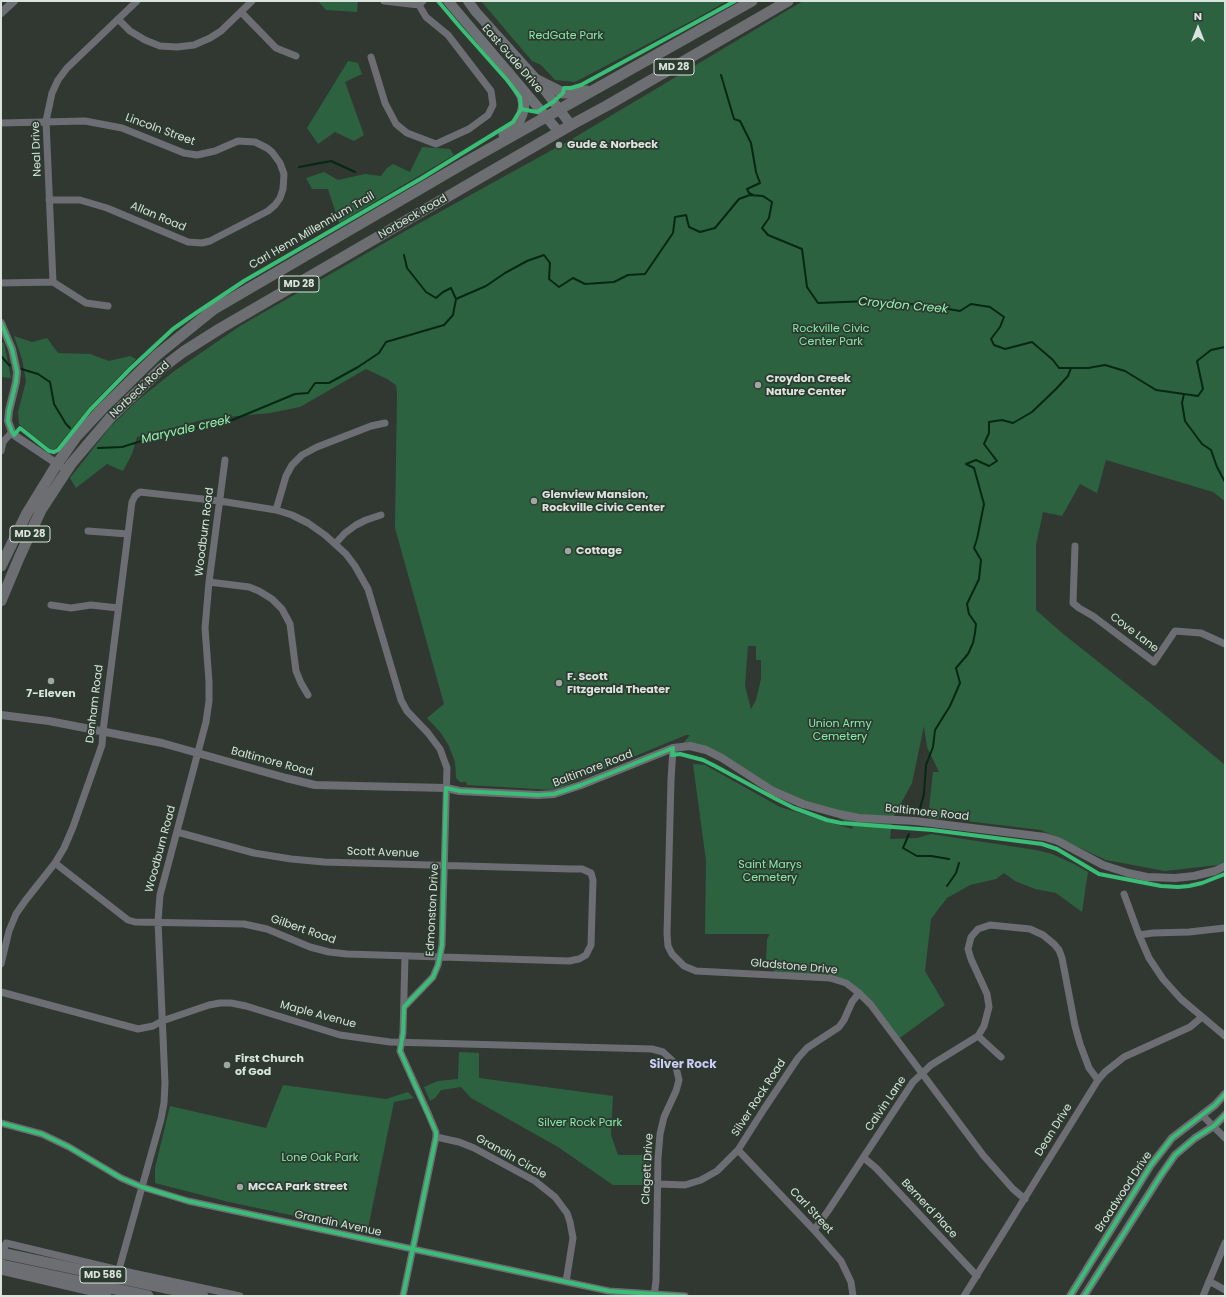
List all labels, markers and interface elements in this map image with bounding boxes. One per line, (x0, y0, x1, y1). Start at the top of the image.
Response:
north arrow (1178, 8, 1218, 48)
text: N (1194, 8, 1202, 24)
street label: East Gude Drive (479, 22, 545, 96)
park label: RedGate Park (529, 29, 603, 43)
road number: MD 28 (654, 59, 694, 75)
street label: Lincoln Street (123, 111, 197, 149)
street label: Neal Drive (29, 121, 45, 177)
place label: Gude & Norbeck (567, 138, 658, 152)
marker: Gude & Norbeck (554, 140, 564, 150)
street label: Carl Henn Millennium Trail (247, 190, 377, 272)
street label: Norbeck Road (376, 192, 450, 242)
street label: Allan Road (128, 199, 188, 235)
road number: MD 28 (279, 276, 319, 292)
water label: Croydon Creek (858, 295, 948, 317)
park label: Rockville Civic Center Park (793, 322, 869, 348)
street label: Norbeck Road (107, 359, 173, 421)
place label: Croydon Creek Nature Center (766, 372, 851, 398)
marker: Croydon Creek Nature Center (753, 380, 763, 390)
water label: Maryvale creek (140, 413, 232, 447)
street label: Woodburn Road (193, 487, 217, 577)
place label: Glenview Mansion, Rockville Civic Center (542, 488, 665, 514)
marker: Glenview Mansion, Rockville Civic Center (529, 496, 539, 506)
road number: MD 28 (10, 526, 50, 542)
place label: Cottage (576, 544, 622, 558)
marker: Cottage (563, 546, 573, 556)
street label: Cove Lane (1107, 610, 1161, 656)
street label: Denham Road (84, 664, 106, 744)
place label: F. Scott FItzgerald Theater (567, 670, 670, 696)
marker: 7-Eleven (46, 676, 56, 686)
marker: F. Scott FItzgerald Theater (554, 678, 564, 688)
place label: 7-Eleven (26, 687, 76, 701)
park label: Union Army Cemetery (808, 717, 872, 743)
street label: Baltimore Road (230, 745, 314, 779)
street label: Baltimore Road (551, 748, 635, 790)
street label: Baltimore Road (884, 802, 970, 824)
street label: Woodburn Road (143, 804, 179, 894)
street label: Scott Avenue (347, 845, 419, 861)
park label: Saint Marys Cemetery (738, 858, 802, 884)
street label: Edmonston Drive (424, 863, 442, 957)
street label: Gilbert Road (269, 913, 337, 947)
street label: Gladstone Drive (750, 957, 838, 977)
street label: Maple Avenue (279, 999, 357, 1031)
place label: First Church of God (235, 1052, 304, 1078)
street label: Silver Rock Road (729, 1057, 789, 1139)
district label: Silver Rock (649, 1058, 717, 1072)
marker: First Church of God (222, 1060, 232, 1070)
street label: Calvin Lane (863, 1074, 909, 1134)
street label: Dean Drive (1033, 1101, 1075, 1159)
park label: Silver Rock Park (538, 1116, 622, 1130)
street label: Grandin Circle (473, 1132, 549, 1182)
street label: Clagett Drive (640, 1133, 656, 1205)
street label: Broadwood Drive (1093, 1149, 1155, 1235)
park label: Lone Oak Park (282, 1151, 358, 1165)
street label: Bernerd Place (898, 1177, 960, 1241)
place label: MCCA Park Street (248, 1180, 347, 1194)
marker: MCCA Park Street (235, 1182, 245, 1192)
street label: Carl Street (786, 1185, 836, 1237)
street label: Grandin Avenue (293, 1208, 383, 1240)
road number: MD 586 (80, 1267, 126, 1283)

